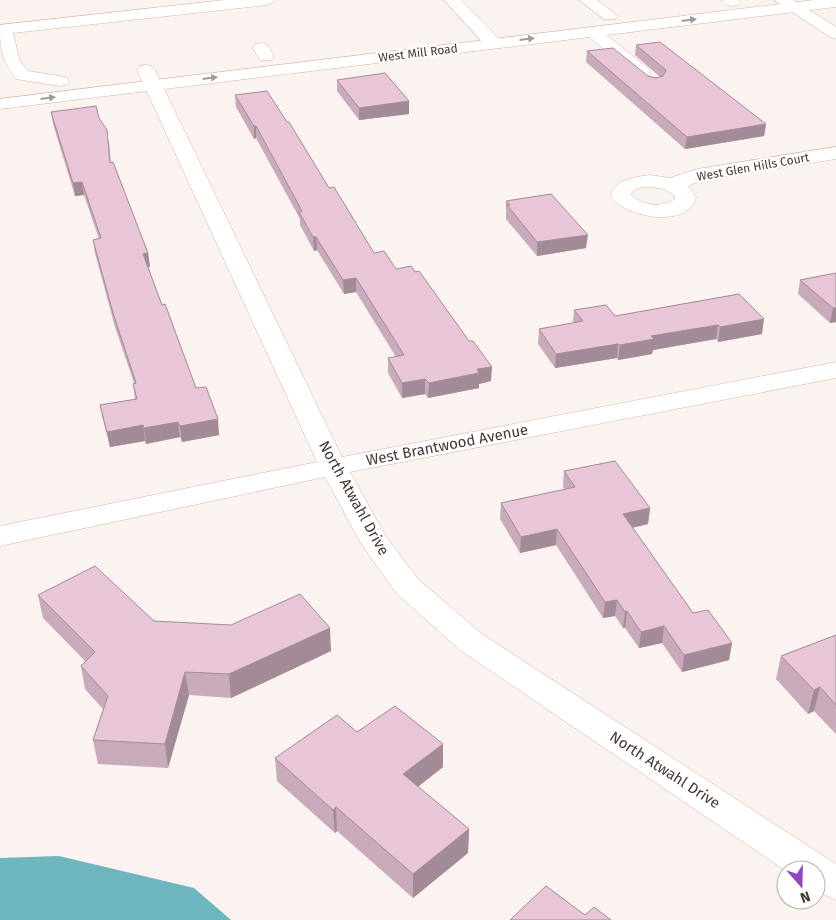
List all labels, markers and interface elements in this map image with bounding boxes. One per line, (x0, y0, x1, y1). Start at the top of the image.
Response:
one-way arrow (681, 16, 697, 24)
one-way arrow (520, 35, 536, 43)
street label: West Mill Road (377, 41, 459, 65)
one-way arrow (202, 74, 218, 82)
one-way arrow (41, 94, 57, 102)
street label: West Glen Hills Court (696, 150, 811, 184)
street label: West Brantwood Avenue (365, 420, 529, 470)
street label: North Atwahl Drive (315, 438, 393, 558)
street label: North Atwahl Drive (606, 728, 724, 812)
north arrow (776, 860, 826, 910)
text: N (798, 887, 813, 906)

